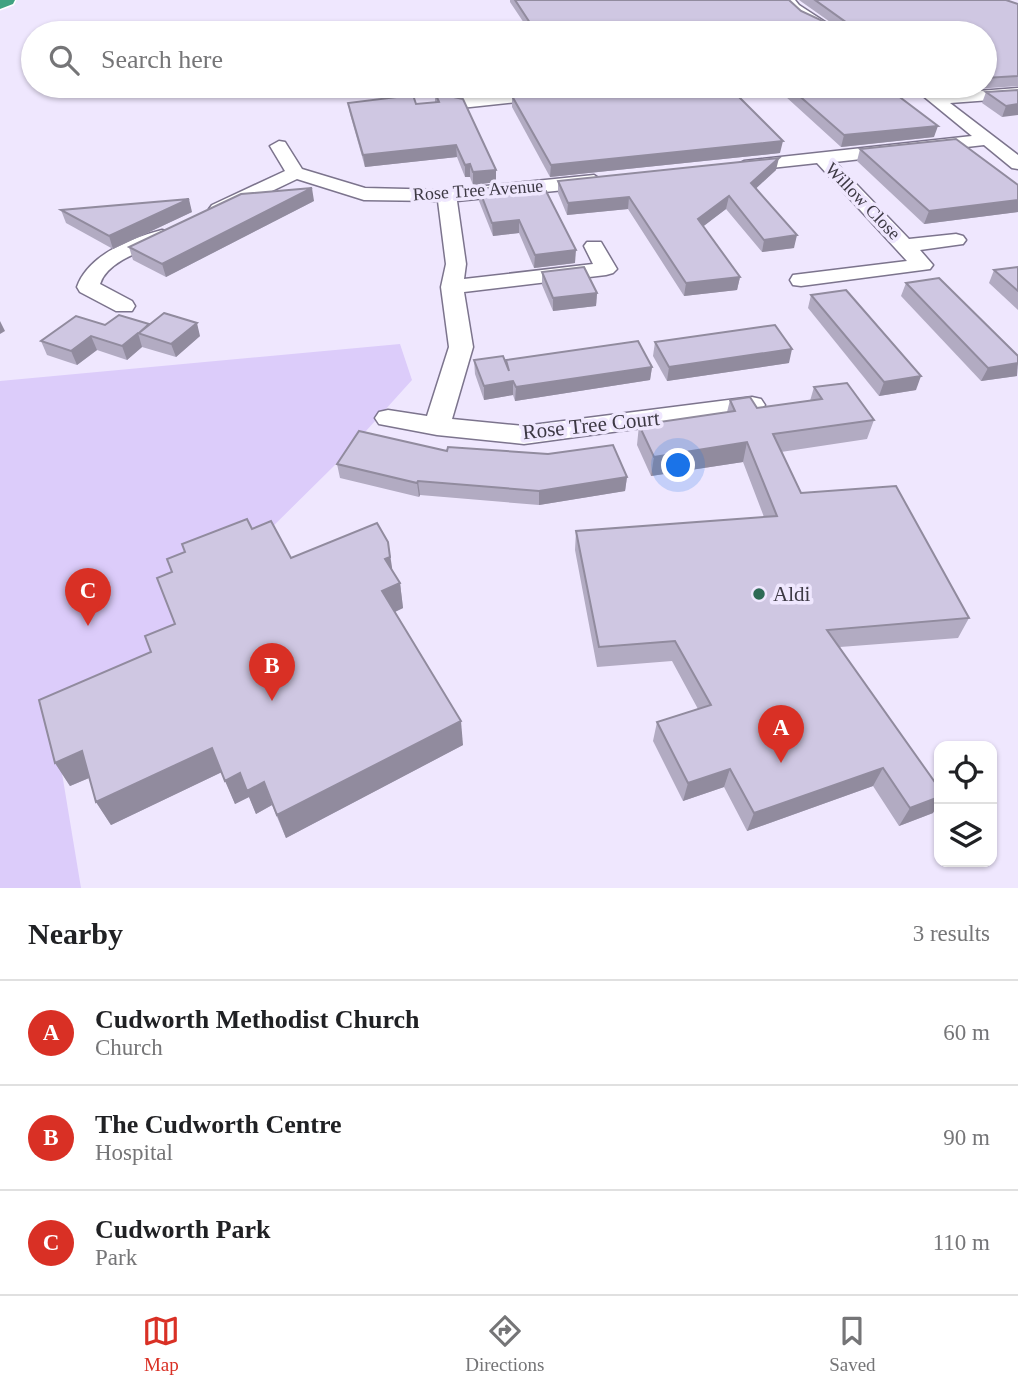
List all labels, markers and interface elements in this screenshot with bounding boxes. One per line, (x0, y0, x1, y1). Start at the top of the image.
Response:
search box (21, 21, 997, 98)
icon: search (45, 41, 83, 79)
text: Search here (101, 45, 223, 74)
street label: Willow Close (821, 159, 905, 243)
street label: Rose Tree Avenue (412, 175, 544, 205)
street label: Rose Tree Court (521, 406, 661, 444)
your location (661, 448, 695, 482)
pin: C (65, 568, 111, 626)
place label: Aldi (773, 582, 811, 606)
marker: Aldi (751, 586, 767, 602)
pin: B (249, 643, 295, 701)
pin: A (758, 705, 804, 763)
map controls (934, 741, 997, 867)
button: locate (934, 741, 997, 804)
button: layers (934, 804, 997, 867)
text: Nearby (28, 917, 123, 950)
text: 3 results (913, 921, 990, 946)
text: Cudworth Methodist Church (95, 1005, 420, 1034)
text: A (43, 1020, 59, 1045)
text: 60 m (943, 1020, 990, 1045)
text: Church (95, 1035, 163, 1060)
text: The Cudworth Centre (95, 1110, 342, 1139)
text: B (43, 1125, 59, 1150)
text: 90 m (943, 1125, 990, 1150)
text: Hospital (95, 1140, 173, 1165)
text: Cudworth Park (95, 1215, 271, 1244)
text: C (43, 1230, 59, 1255)
text: 110 m (933, 1230, 990, 1255)
text: Park (95, 1245, 137, 1270)
tab: Map (142, 1312, 180, 1376)
tab: Directions (465, 1312, 544, 1376)
tab: Saved (829, 1312, 876, 1376)

